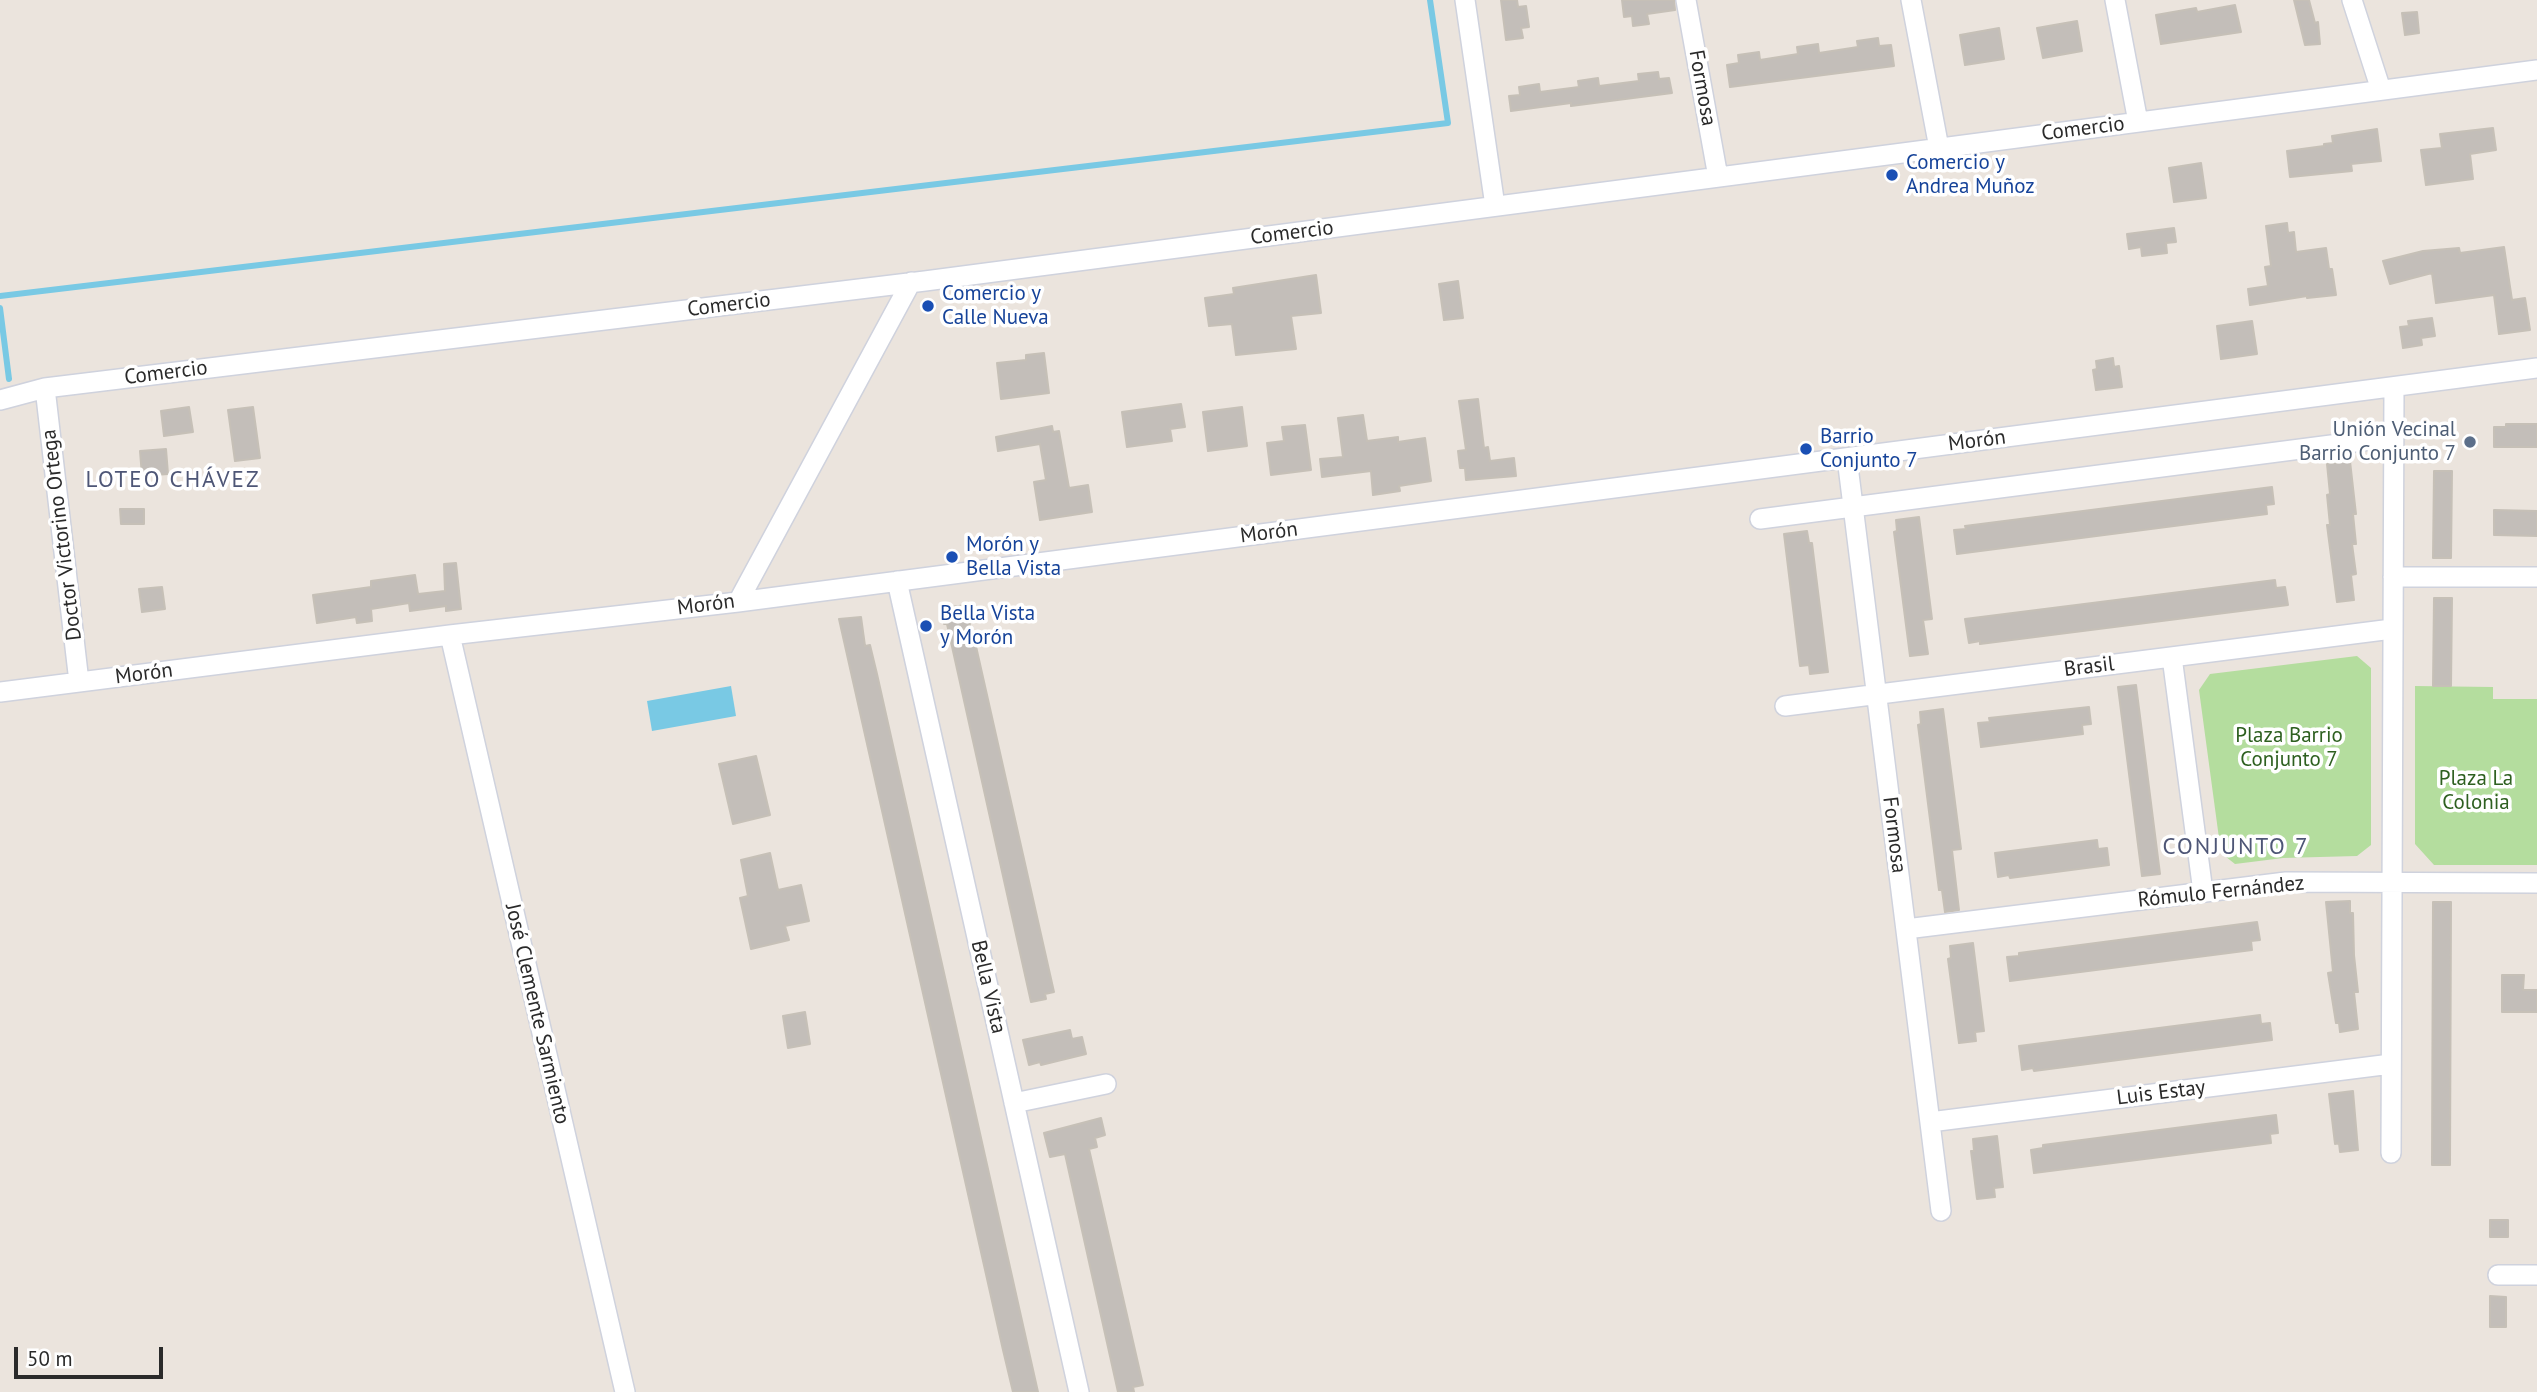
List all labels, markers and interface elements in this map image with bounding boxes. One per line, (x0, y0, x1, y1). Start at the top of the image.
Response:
street label: Formosa (1683, 48, 1721, 128)
street label: Comercio (2040, 111, 2126, 147)
place label: Comercio y Andrea Muñoz (1906, 150, 2035, 200)
marker: Comercio y Andrea Muñoz (1884, 167, 1900, 183)
street label: Comercio (1249, 215, 1335, 251)
place label: Comercio y Calle Nueva (942, 281, 1049, 331)
street label: Comercio (686, 287, 772, 323)
marker: Comercio y Calle Nueva (920, 298, 936, 314)
street label: Comercio (123, 355, 209, 391)
place label: Unión Vecinal Barrio Conjunto 7 (2299, 417, 2456, 467)
place label: Barrio Conjunto 7 (1820, 424, 1918, 474)
street label: Morón (1947, 425, 2007, 457)
street label: Doctor Victorino Ortega (37, 428, 87, 642)
marker: Unión Vecinal Barrio Conjunto 7 (2462, 434, 2478, 450)
marker: Barrio Conjunto 7 (1798, 441, 1814, 457)
district label: LOTEO CHÁVEZ (87, 466, 259, 494)
street label: Morón (1239, 517, 1299, 549)
place label: Morón y Bella Vista (966, 532, 1061, 582)
marker: Morón y Bella Vista (944, 549, 960, 565)
street label: Morón (676, 589, 736, 621)
place label: Bella Vista y Morón (940, 601, 1035, 651)
marker: Bella Vista y Morón (918, 618, 934, 634)
street label: Brasil (2062, 651, 2116, 683)
street label: Morón (114, 658, 174, 690)
park label: Plaza Barrio Conjunto 7 (2235, 723, 2343, 773)
park label: Plaza La Colonia (2439, 766, 2513, 816)
street label: Formosa (1877, 795, 1911, 875)
district label: CONJUNTO 7 (2164, 833, 2308, 861)
street label: Rómulo Fernández (2136, 871, 2306, 913)
street label: José Clemente Sarmiento (499, 901, 575, 1127)
street label: Bella Vista (965, 938, 1011, 1036)
street label: Luis Estay (2115, 1075, 2207, 1111)
scale bar (18, 1332, 166, 1376)
text: 50 m (27, 1345, 73, 1372)

